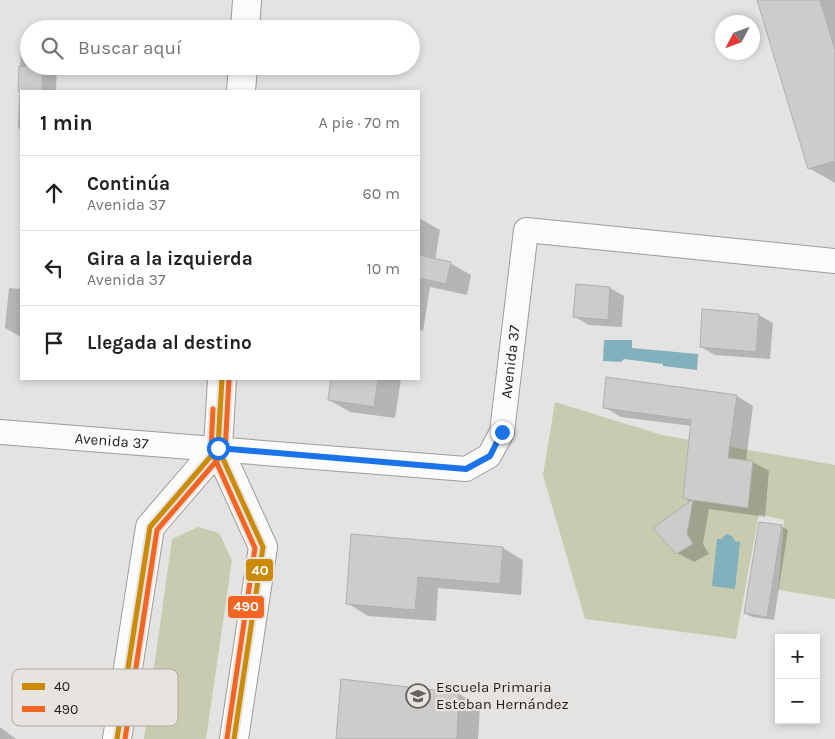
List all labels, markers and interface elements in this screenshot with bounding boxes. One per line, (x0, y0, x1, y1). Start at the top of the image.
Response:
north arrow (715, 15, 760, 60)
search box (20, 20, 420, 75)
icon: search (38, 34, 66, 62)
text: Buscar aquí (78, 37, 182, 59)
text: 1 min (40, 111, 93, 135)
text: A pie · 70 m (318, 113, 400, 132)
text: Continúa (87, 173, 170, 195)
icon: ahead (40, 179, 68, 207)
text: 60 m (363, 184, 400, 203)
text: Avenida 37 (87, 195, 166, 214)
text: Gira a la izquierda (87, 248, 253, 270)
icon: left (40, 254, 68, 282)
text: 10 m (366, 259, 400, 278)
text: Avenida 37 (87, 270, 166, 289)
street label: Avenida 37 (497, 324, 524, 399)
icon: arrive (40, 329, 68, 357)
text: Llegada al destino (87, 332, 252, 354)
route end (491, 421, 514, 444)
street label: Avenida 37 (74, 429, 149, 453)
route start (207, 437, 230, 460)
line badge: 40 (245, 558, 274, 582)
text: 40 (251, 562, 269, 579)
line badge: 490 (227, 595, 265, 619)
text: 490 (233, 598, 259, 615)
map controls (775, 634, 820, 724)
button: + (775, 634, 820, 679)
legend (12, 669, 178, 726)
text: 40 (54, 678, 70, 695)
place label: Escuela Primaria Esteban Hernández (436, 678, 569, 713)
button: − (775, 679, 820, 724)
school or university icon: Escuela Primaria Esteban Hernández (405, 683, 431, 709)
text: 490 (54, 701, 78, 718)

